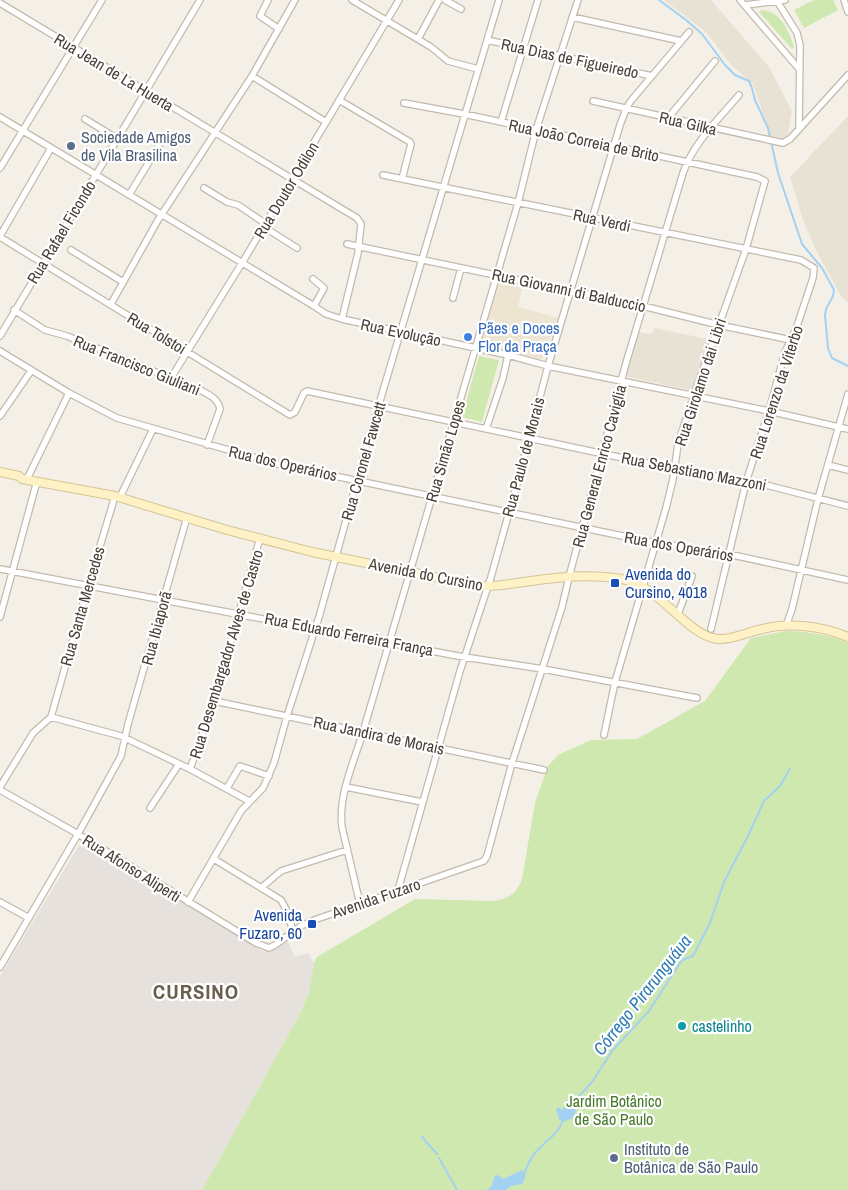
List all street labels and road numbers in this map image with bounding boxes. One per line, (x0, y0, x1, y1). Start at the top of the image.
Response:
street label: Rua Jean de La Huerta (50, 28, 178, 117)
street label: Rua Dias de Figueiredo (499, 33, 641, 83)
street label: Rua Gilka (657, 106, 720, 140)
street label: Rua João Correia de Brito (507, 113, 661, 167)
street label: Rua Doutor Odilon (248, 137, 324, 243)
street label: Rua Rafael Ficondo (22, 176, 100, 288)
street label: Rua Verdi (571, 203, 633, 237)
street label: Rua Giovanni di Balduccio (490, 263, 648, 317)
street label: Rua Tolstoi (123, 307, 191, 359)
street label: Rua Evolução (359, 313, 443, 351)
street label: Rua Girolamo dai Libri (669, 315, 731, 449)
street label: Rua Lorenzo da Viterbo (744, 322, 808, 462)
street label: Rua Francisco Giuliani (70, 330, 204, 400)
street label: Rua General Enrico Caviglia (567, 381, 632, 550)
street label: Rua Paulo de Morais (496, 395, 550, 519)
street label: Rua Simão Lopes (420, 397, 470, 505)
street label: Rua Coronel Fawcett (336, 399, 391, 523)
street label: Rua dos Operários (227, 440, 339, 486)
street label: Rua Sebastiano Mazzoni (620, 446, 768, 496)
street label: Rua dos Operários (623, 526, 735, 566)
street label: Rua Santa Mercedes (54, 544, 110, 668)
street label: Rua Desembargador Alves de Castro (184, 547, 268, 761)
street label: Avenida do Cursino (366, 552, 485, 596)
street label: Rua Ibiaporã (136, 588, 177, 667)
street label: Rua Eduardo Ferreira França (263, 607, 436, 661)
street label: Rua Jandira de Morais (311, 710, 447, 760)
street label: Rua Afonso Aliperti (79, 829, 185, 907)
street label: Avenida Fuzaro (328, 873, 423, 924)

